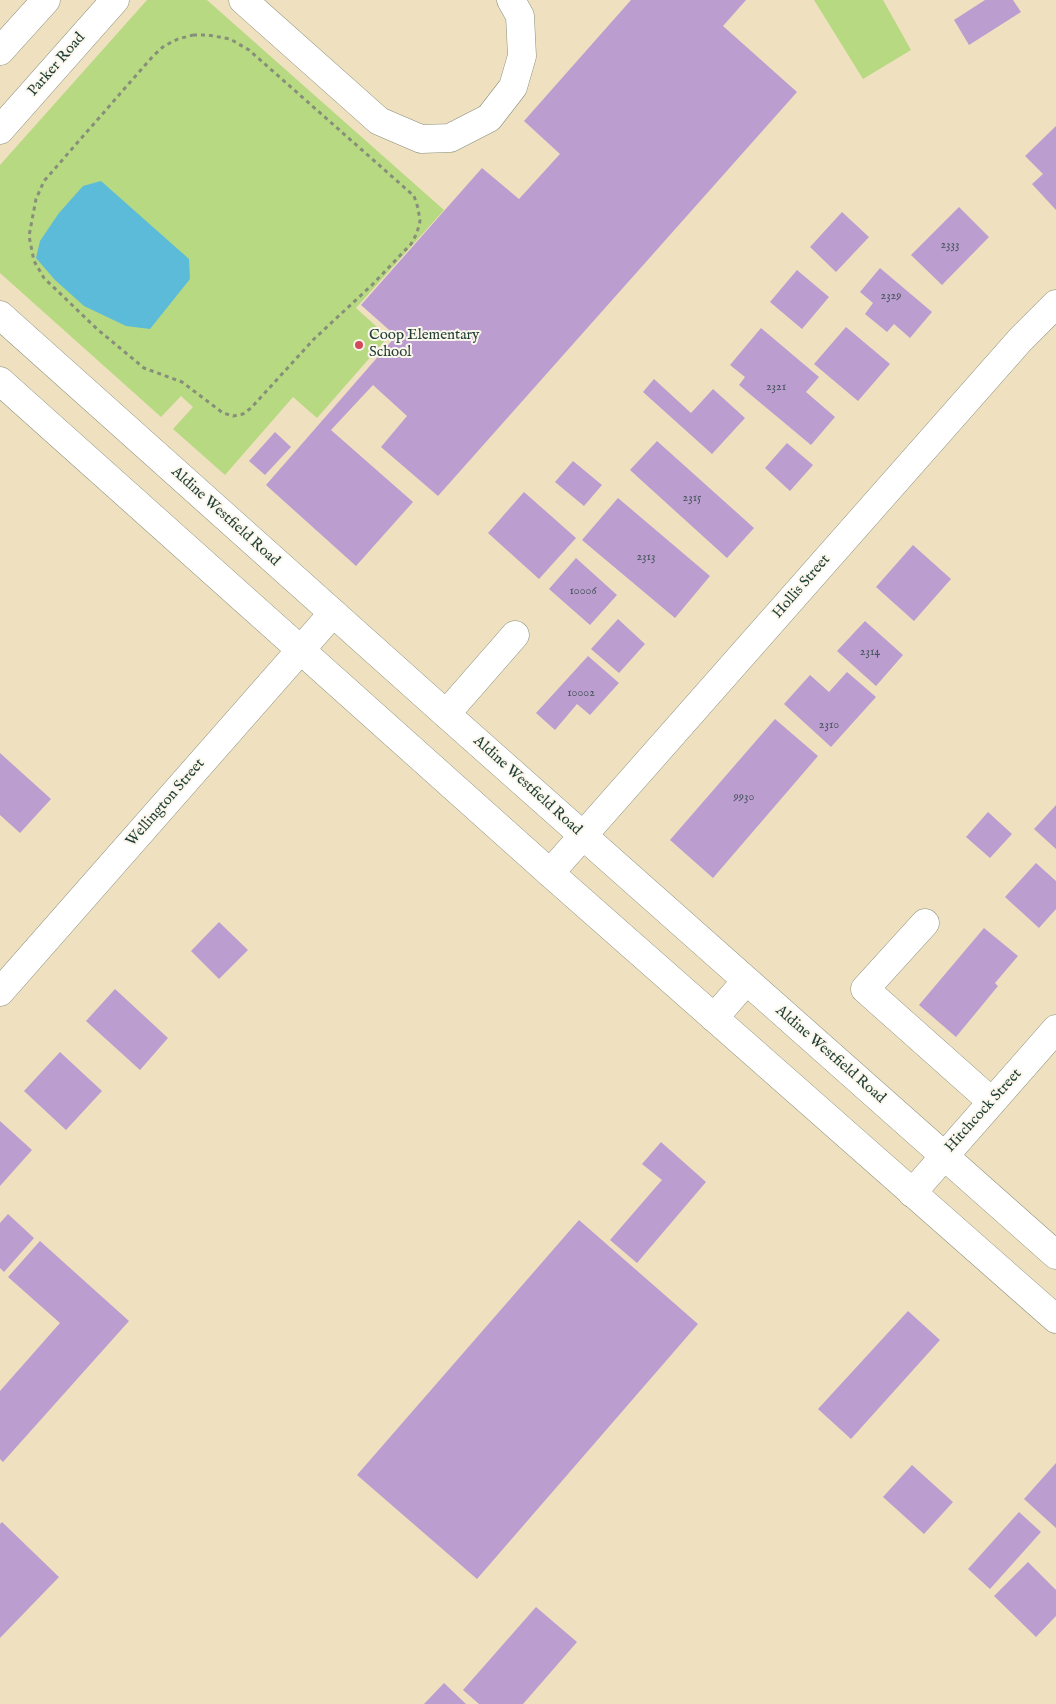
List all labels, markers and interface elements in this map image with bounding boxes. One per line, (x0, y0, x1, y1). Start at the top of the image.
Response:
street label: Parker Road (25, 30, 89, 100)
house number: 2333 (940, 239, 960, 253)
house number: 2329 (881, 290, 901, 304)
place label: Coop Elementary School (369, 327, 480, 362)
marker: Coop Elementary School (353, 339, 365, 351)
house number: 2321 (766, 381, 786, 395)
street label: Aldine Westfield Road (167, 463, 283, 571)
house number: 2315 (683, 492, 701, 506)
house number: 2313 (636, 551, 656, 565)
street label: Hollis Street (769, 551, 835, 623)
house number: 10006 (569, 585, 597, 599)
house number: 2314 (860, 646, 880, 660)
house number: 10002 (567, 687, 595, 701)
house number: 2310 (819, 719, 839, 733)
street label: Aldine Westfield Road (469, 732, 585, 840)
street label: Wellington Street (123, 755, 209, 851)
house number: 9930 (734, 791, 754, 805)
street label: Aldine Westfield Road (771, 1002, 889, 1108)
street label: Hitchcock Street (942, 1066, 1026, 1156)

